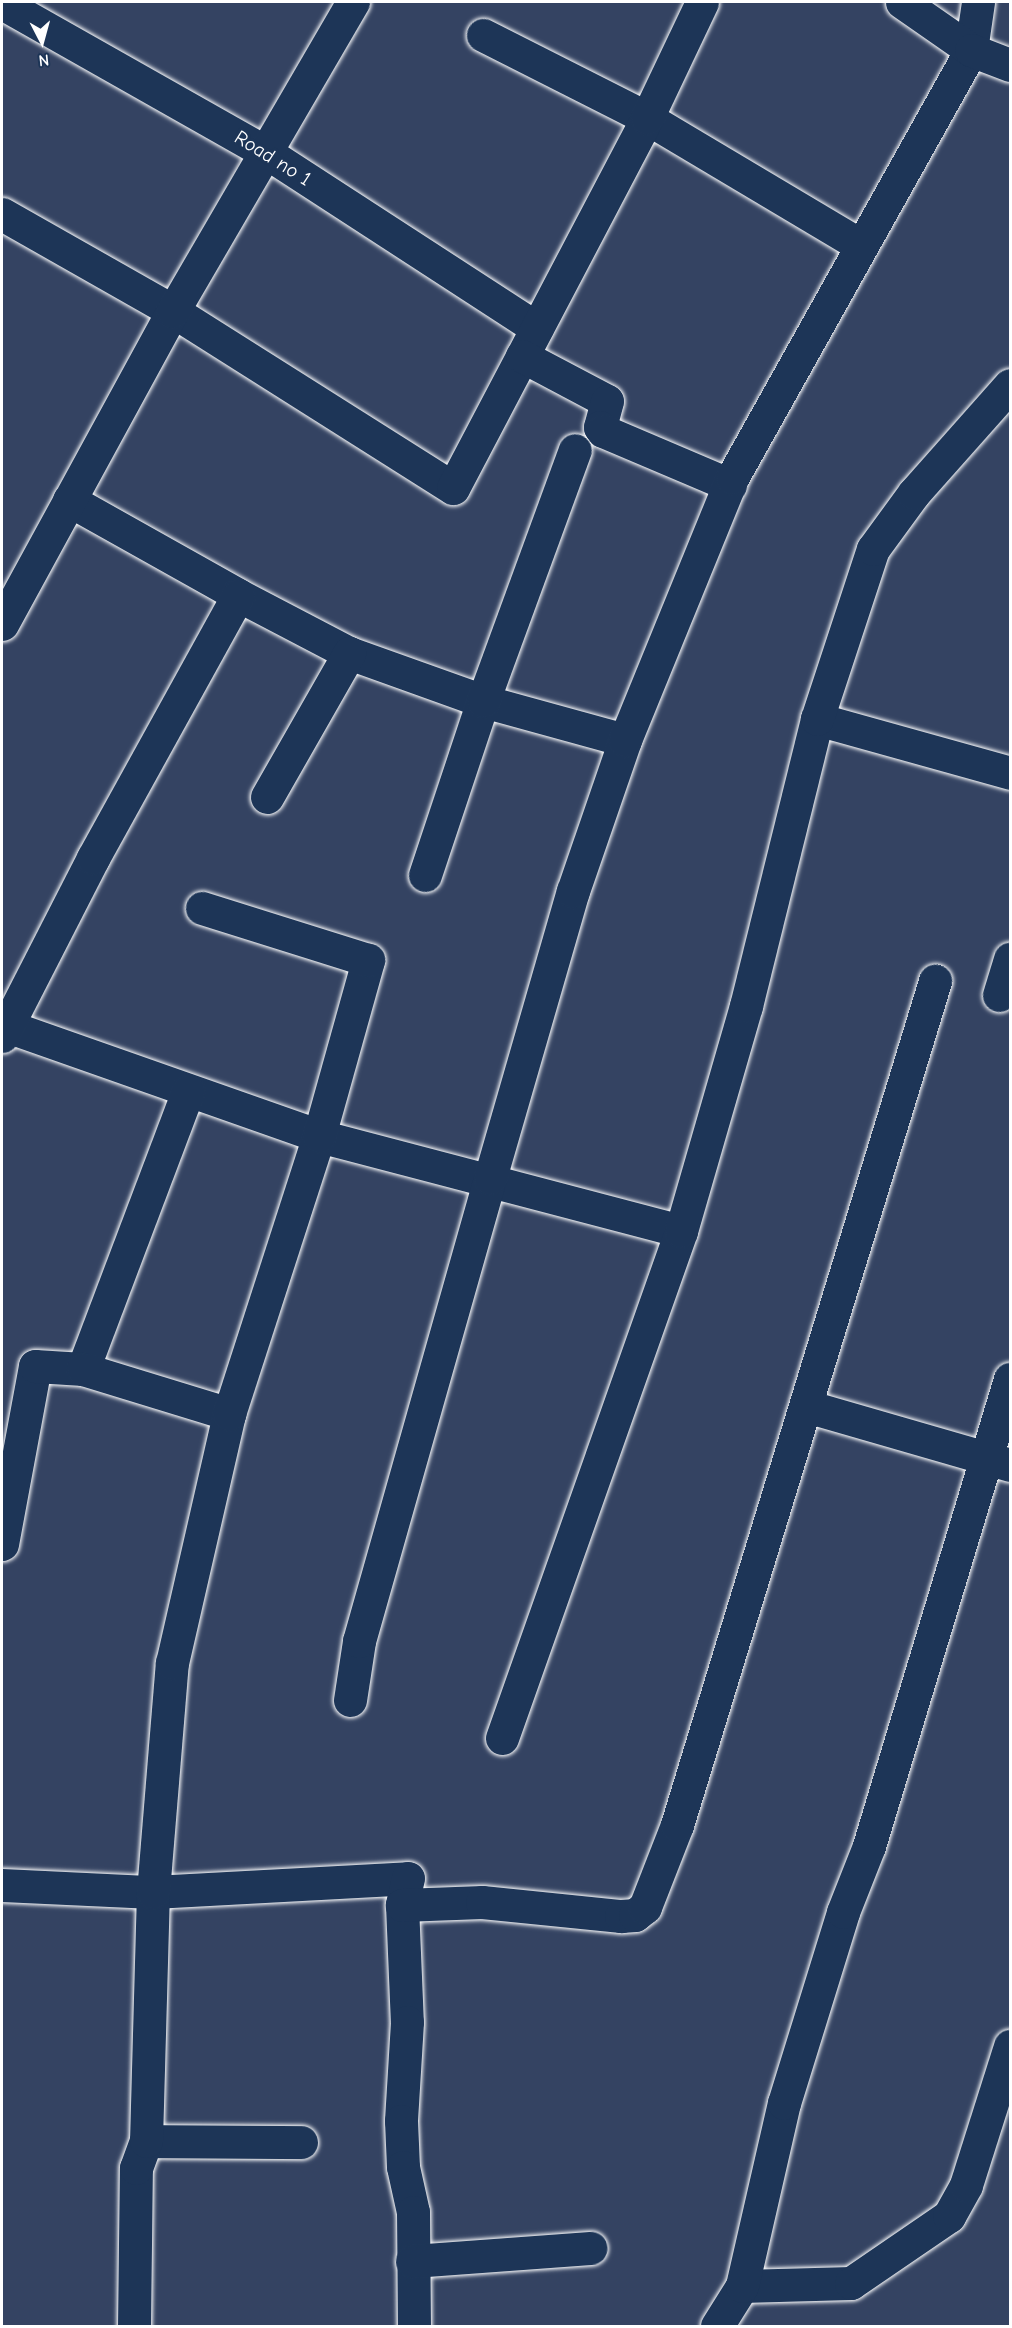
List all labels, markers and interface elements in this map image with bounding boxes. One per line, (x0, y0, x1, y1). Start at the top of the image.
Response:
north arrow (12, 12, 72, 72)
text: N (38, 50, 50, 69)
street label: Road no 1 (230, 125, 316, 191)

